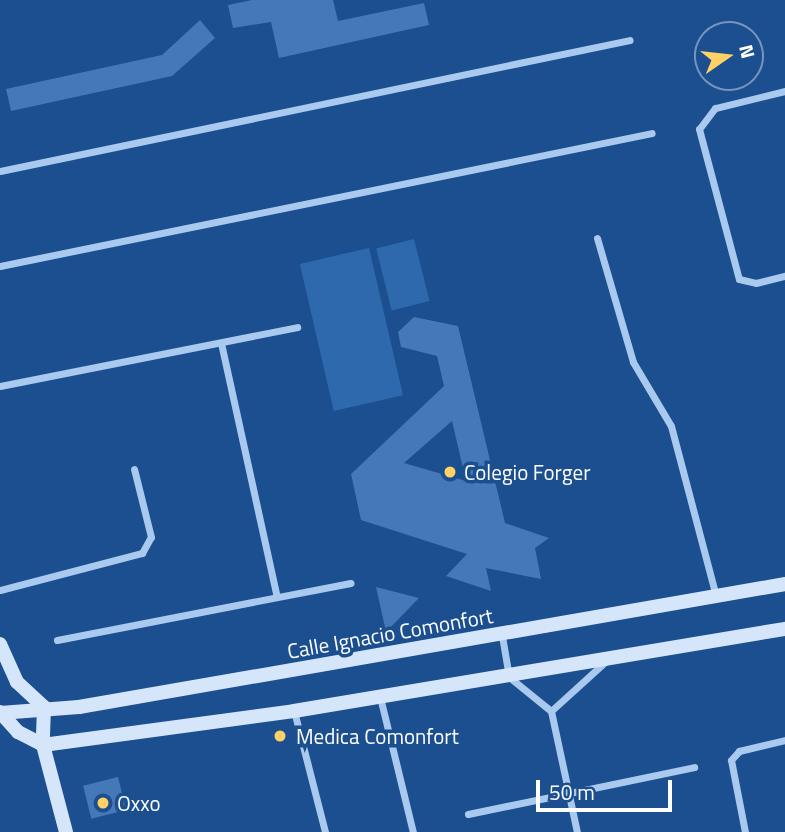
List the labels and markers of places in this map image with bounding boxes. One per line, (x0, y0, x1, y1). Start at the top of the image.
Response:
place label: Colegio Forger (464, 459, 590, 485)
marker: Colegio Forger (442, 464, 458, 480)
place label: Medica Comonfort (296, 723, 459, 749)
marker: Medica Comonfort (270, 726, 290, 746)
place label: Oxxo (117, 790, 161, 816)
marker: Oxxo (95, 795, 111, 811)

